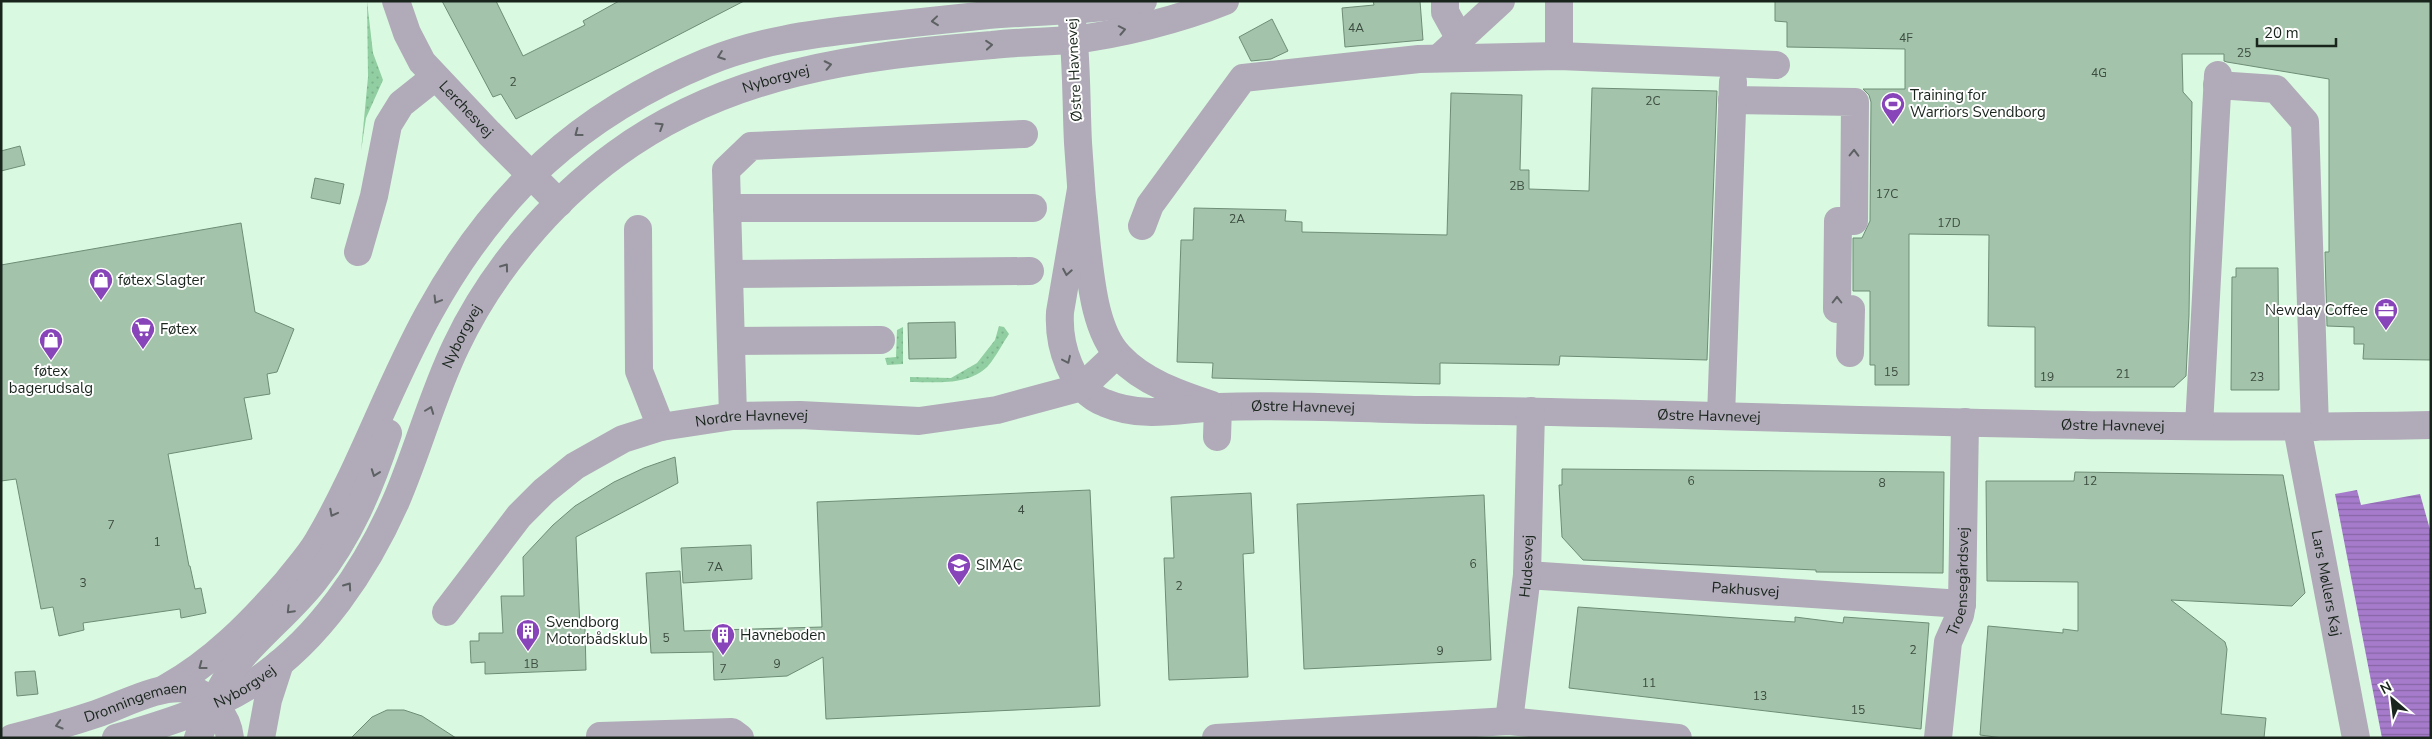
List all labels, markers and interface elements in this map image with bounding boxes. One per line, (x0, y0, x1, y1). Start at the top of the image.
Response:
one-way arrow (930, 15, 938, 26)
scale bar (2257, 15, 2336, 47)
street label: Østre Havnevej (1061, 18, 1087, 122)
house number: 4A (1348, 20, 1364, 36)
text: 20 m (2264, 23, 2299, 43)
one-way arrow (1118, 26, 1126, 36)
house number: 4F (1899, 30, 1913, 46)
one-way arrow (986, 40, 994, 51)
house number: 25 (2237, 45, 2251, 61)
one-way arrow (717, 51, 726, 61)
street label: Nyborgvej (739, 60, 811, 98)
one-way arrow (824, 60, 833, 71)
house number: 4G (2091, 65, 2107, 81)
house number: 2 (509, 74, 517, 90)
street label: Lerchesvej (435, 76, 498, 142)
place label: Training for Warriors Svendborg (1910, 85, 2046, 122)
sports icon: Training for Warriors Svendborg (1880, 91, 1906, 125)
house number: 2C (1645, 93, 1661, 109)
one-way arrow (655, 123, 664, 133)
one-way arrow (574, 127, 584, 136)
one-way arrow (1849, 149, 1859, 157)
house number: 2B (1509, 178, 1525, 194)
house number: 17C (1876, 186, 1898, 202)
house number: 2A (1229, 211, 1245, 227)
house number: 17D (1937, 215, 1961, 231)
one-way arrow (499, 263, 508, 273)
shop icon: føtex Slagter (88, 267, 114, 301)
one-way arrow (1062, 268, 1072, 276)
place label: føtex Slagter (118, 270, 205, 290)
one-way arrow (434, 294, 443, 303)
one-way arrow (1832, 296, 1842, 304)
office icon: Newday Coffee (2373, 297, 2399, 331)
place label: Newday Coffee (2265, 300, 2368, 320)
street label: Nyborgvej (437, 301, 486, 371)
supermarket icon: Føtex (130, 316, 156, 350)
place label: Føtex (160, 319, 197, 339)
shop icon: føtex bagerudsalg (38, 327, 64, 361)
one-way arrow (1061, 354, 1071, 363)
place label: føtex bagerudsalg (9, 361, 93, 398)
house number: 15 (1884, 364, 1898, 380)
house number: 21 (2116, 366, 2130, 382)
house number: 19 (2040, 369, 2054, 385)
house number: 23 (2250, 369, 2264, 385)
street label: Østre Havnevej (1251, 396, 1355, 418)
street label: Østre Havnevej (1657, 404, 1761, 427)
street label: Nordre Havnevej (694, 405, 809, 432)
one-way arrow (424, 406, 434, 415)
street label: Østre Havnevej (2061, 415, 2165, 436)
one-way arrow (371, 468, 381, 477)
house number: 6 (1687, 473, 1695, 489)
house number: 12 (2083, 473, 2097, 489)
house number: 8 (1878, 475, 1886, 491)
house number: 4 (1017, 502, 1025, 518)
one-way arrow (329, 508, 339, 517)
house number: 7 (107, 517, 115, 533)
street label: Troensegårdsvej (1942, 527, 1973, 639)
street label: Lars Møllers Kaj (2307, 528, 2346, 638)
house number: 1 (153, 534, 161, 550)
street label: Hudesvej (1514, 534, 1538, 599)
school or university icon: SIMAC (946, 552, 972, 586)
place label: SIMAC (976, 555, 1023, 575)
house number: 6 (1469, 556, 1477, 572)
house number: 7A (707, 559, 723, 575)
house number: 3 (79, 575, 87, 591)
street label: Pakhusvej (1711, 577, 1780, 602)
house number: 2 (1175, 578, 1183, 594)
one-way arrow (342, 583, 351, 592)
one-way arrow (286, 604, 295, 613)
place label: Svendborg Motorbådsklub (546, 612, 648, 649)
building icon: Svendborg Motorbådsklub (515, 618, 541, 652)
building icon: Havneboden (710, 622, 736, 656)
place label: Havneboden (740, 625, 826, 645)
house number: 5 (662, 630, 670, 646)
house number: 2 (1909, 642, 1917, 658)
house number: 9 (1436, 643, 1444, 659)
house number: 1B (523, 656, 539, 672)
house number: 9 (773, 656, 781, 672)
one-way arrow (198, 660, 208, 669)
street label: Nyborgvej (210, 660, 280, 713)
house number: 7 (719, 661, 727, 677)
north arrow (2367, 674, 2417, 724)
house number: 11 (1642, 675, 1656, 691)
text: N (2377, 677, 2395, 699)
street label: Dronningemaen (81, 678, 188, 727)
house number: 13 (1753, 688, 1767, 704)
house number: 15 (1851, 702, 1865, 718)
one-way arrow (56, 719, 64, 729)

